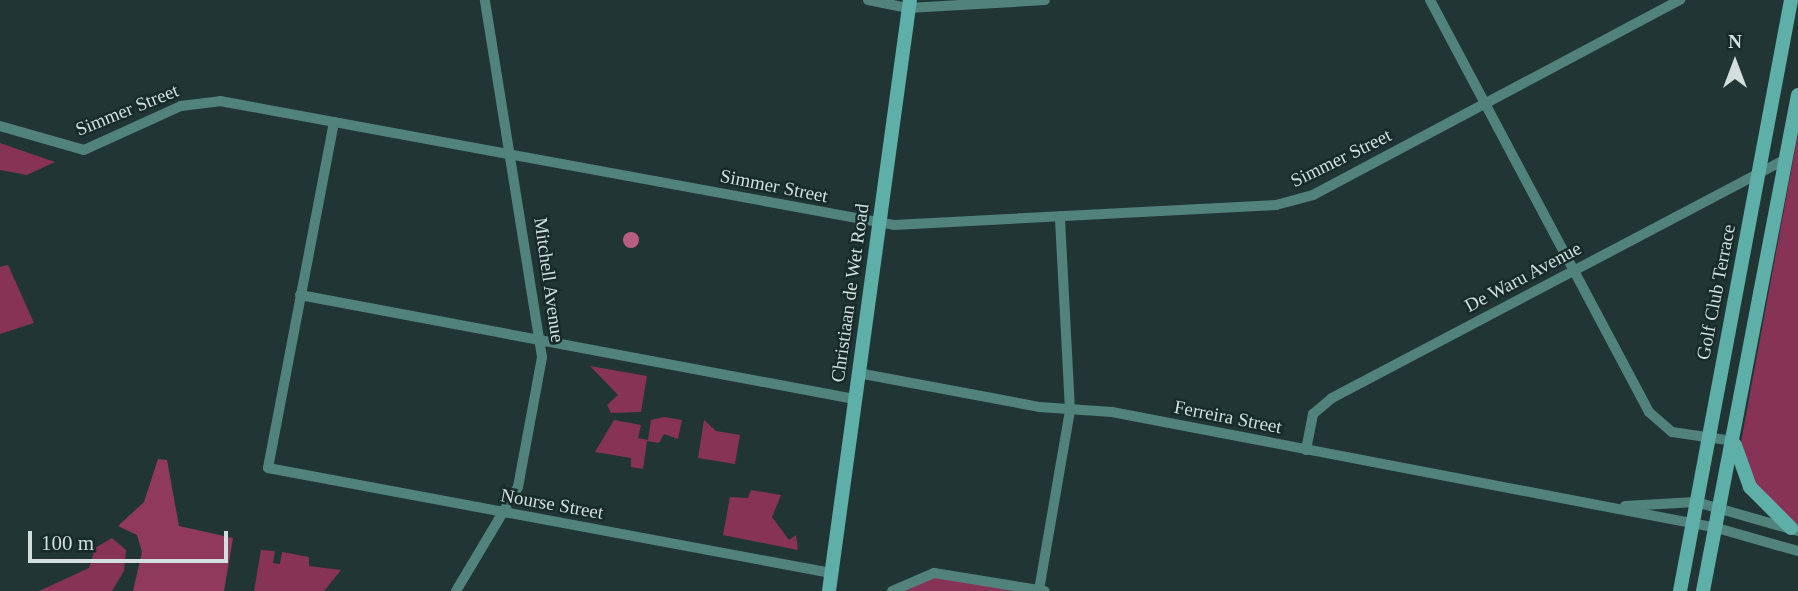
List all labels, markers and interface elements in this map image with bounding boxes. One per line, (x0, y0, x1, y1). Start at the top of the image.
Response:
north arrow (1700, 28, 1770, 98)
text: N (1728, 31, 1742, 52)
street label: Simmer Street (72, 79, 182, 141)
street label: Simmer Street (1287, 124, 1395, 192)
street label: Simmer Street (718, 164, 830, 208)
street label: Christiaan de Wet Road (826, 202, 874, 384)
street label: Mitchell Avenue (529, 216, 569, 344)
street label: Golf Club Terrace (1692, 222, 1740, 362)
street label: De Waru Avenue (1460, 236, 1586, 318)
street label: Ferreira Street (1172, 395, 1284, 439)
street label: Nourse Street (499, 484, 605, 524)
scale bar (32, 518, 231, 562)
text: 100 m (41, 531, 94, 555)

